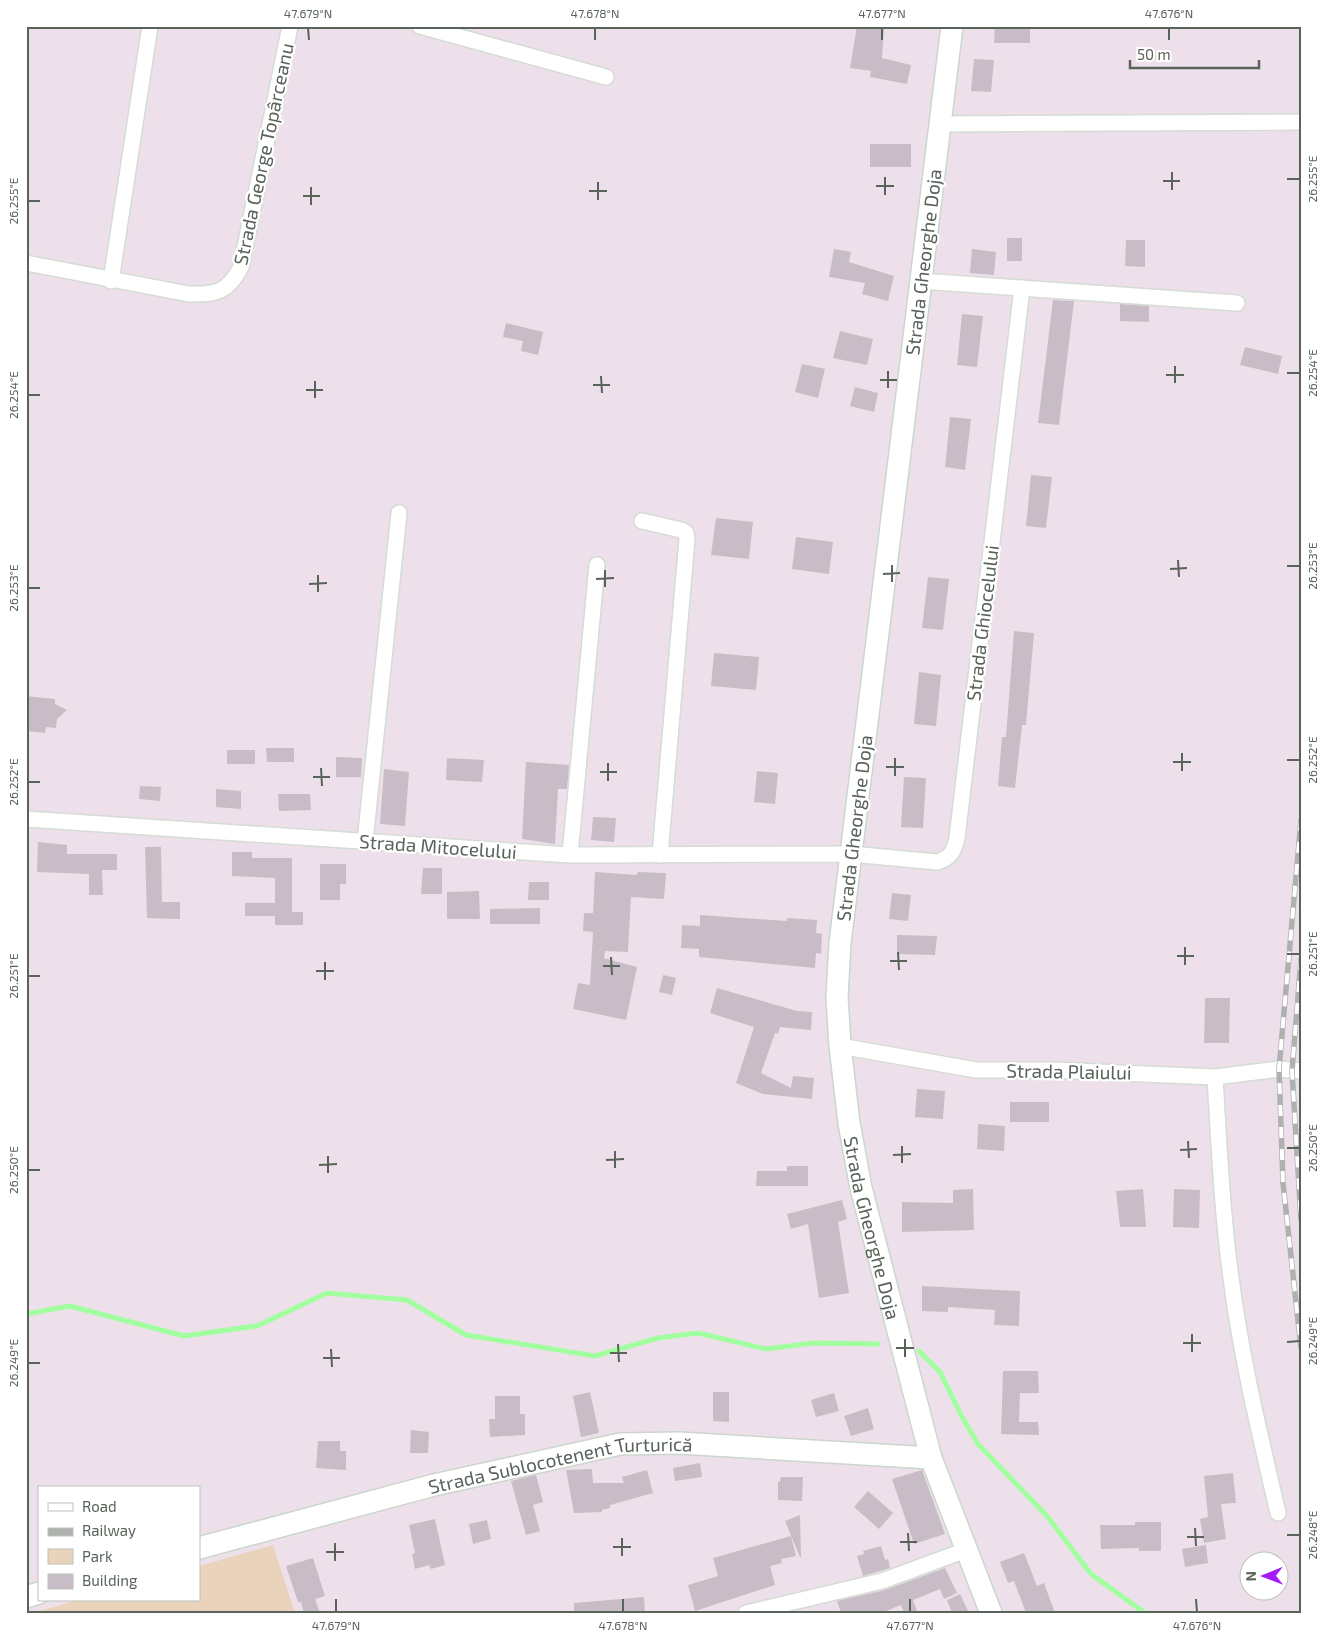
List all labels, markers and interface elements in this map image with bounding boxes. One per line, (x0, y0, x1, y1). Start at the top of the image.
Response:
text: 47.679°N (284, 6, 332, 20)
text: 47.678°N (571, 6, 619, 20)
text: 47.677°N (858, 6, 906, 20)
text: 47.676°N (1145, 6, 1193, 20)
scale bar (1130, 38, 1258, 70)
street label: Strada George Topârceanu (228, 41, 298, 267)
text: 50 m (1137, 45, 1171, 63)
text: 26.255°E (1305, 155, 1319, 203)
street label: Strada Gheorghe Doja (900, 168, 946, 356)
text: 26.255°E (6, 177, 20, 225)
text: 26.254°E (1305, 349, 1319, 397)
text: 26.254°E (6, 371, 20, 419)
text: 26.253°E (1305, 542, 1319, 590)
street label: Strada Ghiocelului (961, 544, 1003, 702)
text: 26.253°E (6, 564, 20, 612)
street label: Strada Gheorghe Doja (831, 734, 877, 922)
text: 26.252°E (1305, 736, 1319, 784)
text: 26.252°E (6, 758, 20, 806)
street label: Strada Mitocelului (358, 829, 518, 863)
text: 26.251°E (1305, 931, 1319, 977)
text: 26.251°E (6, 953, 20, 999)
street label: Strada Plaiului (1006, 1058, 1132, 1084)
text: 26.250°E (1305, 1124, 1319, 1172)
street label: Strada Gheorghe Doja (840, 1134, 906, 1322)
text: 26.250°E (6, 1146, 20, 1194)
text: 26.249°E (1305, 1317, 1319, 1365)
text: 26.249°E (6, 1339, 20, 1387)
street label: Strada Sublocotenent Turturică (425, 1431, 693, 1498)
legend (38, 1486, 200, 1602)
text: Road (82, 1497, 117, 1515)
text: 26.248°E (1305, 1510, 1319, 1559)
text: Railway (82, 1521, 136, 1539)
text: Park (82, 1547, 113, 1565)
north arrow (1240, 1552, 1290, 1602)
text: Building (82, 1571, 138, 1589)
text: N (1242, 1571, 1259, 1581)
text: 47.679°N (312, 1618, 360, 1632)
text: 47.678°N (599, 1618, 647, 1632)
text: 47.677°N (886, 1618, 934, 1632)
text: 47.676°N (1173, 1618, 1221, 1632)

